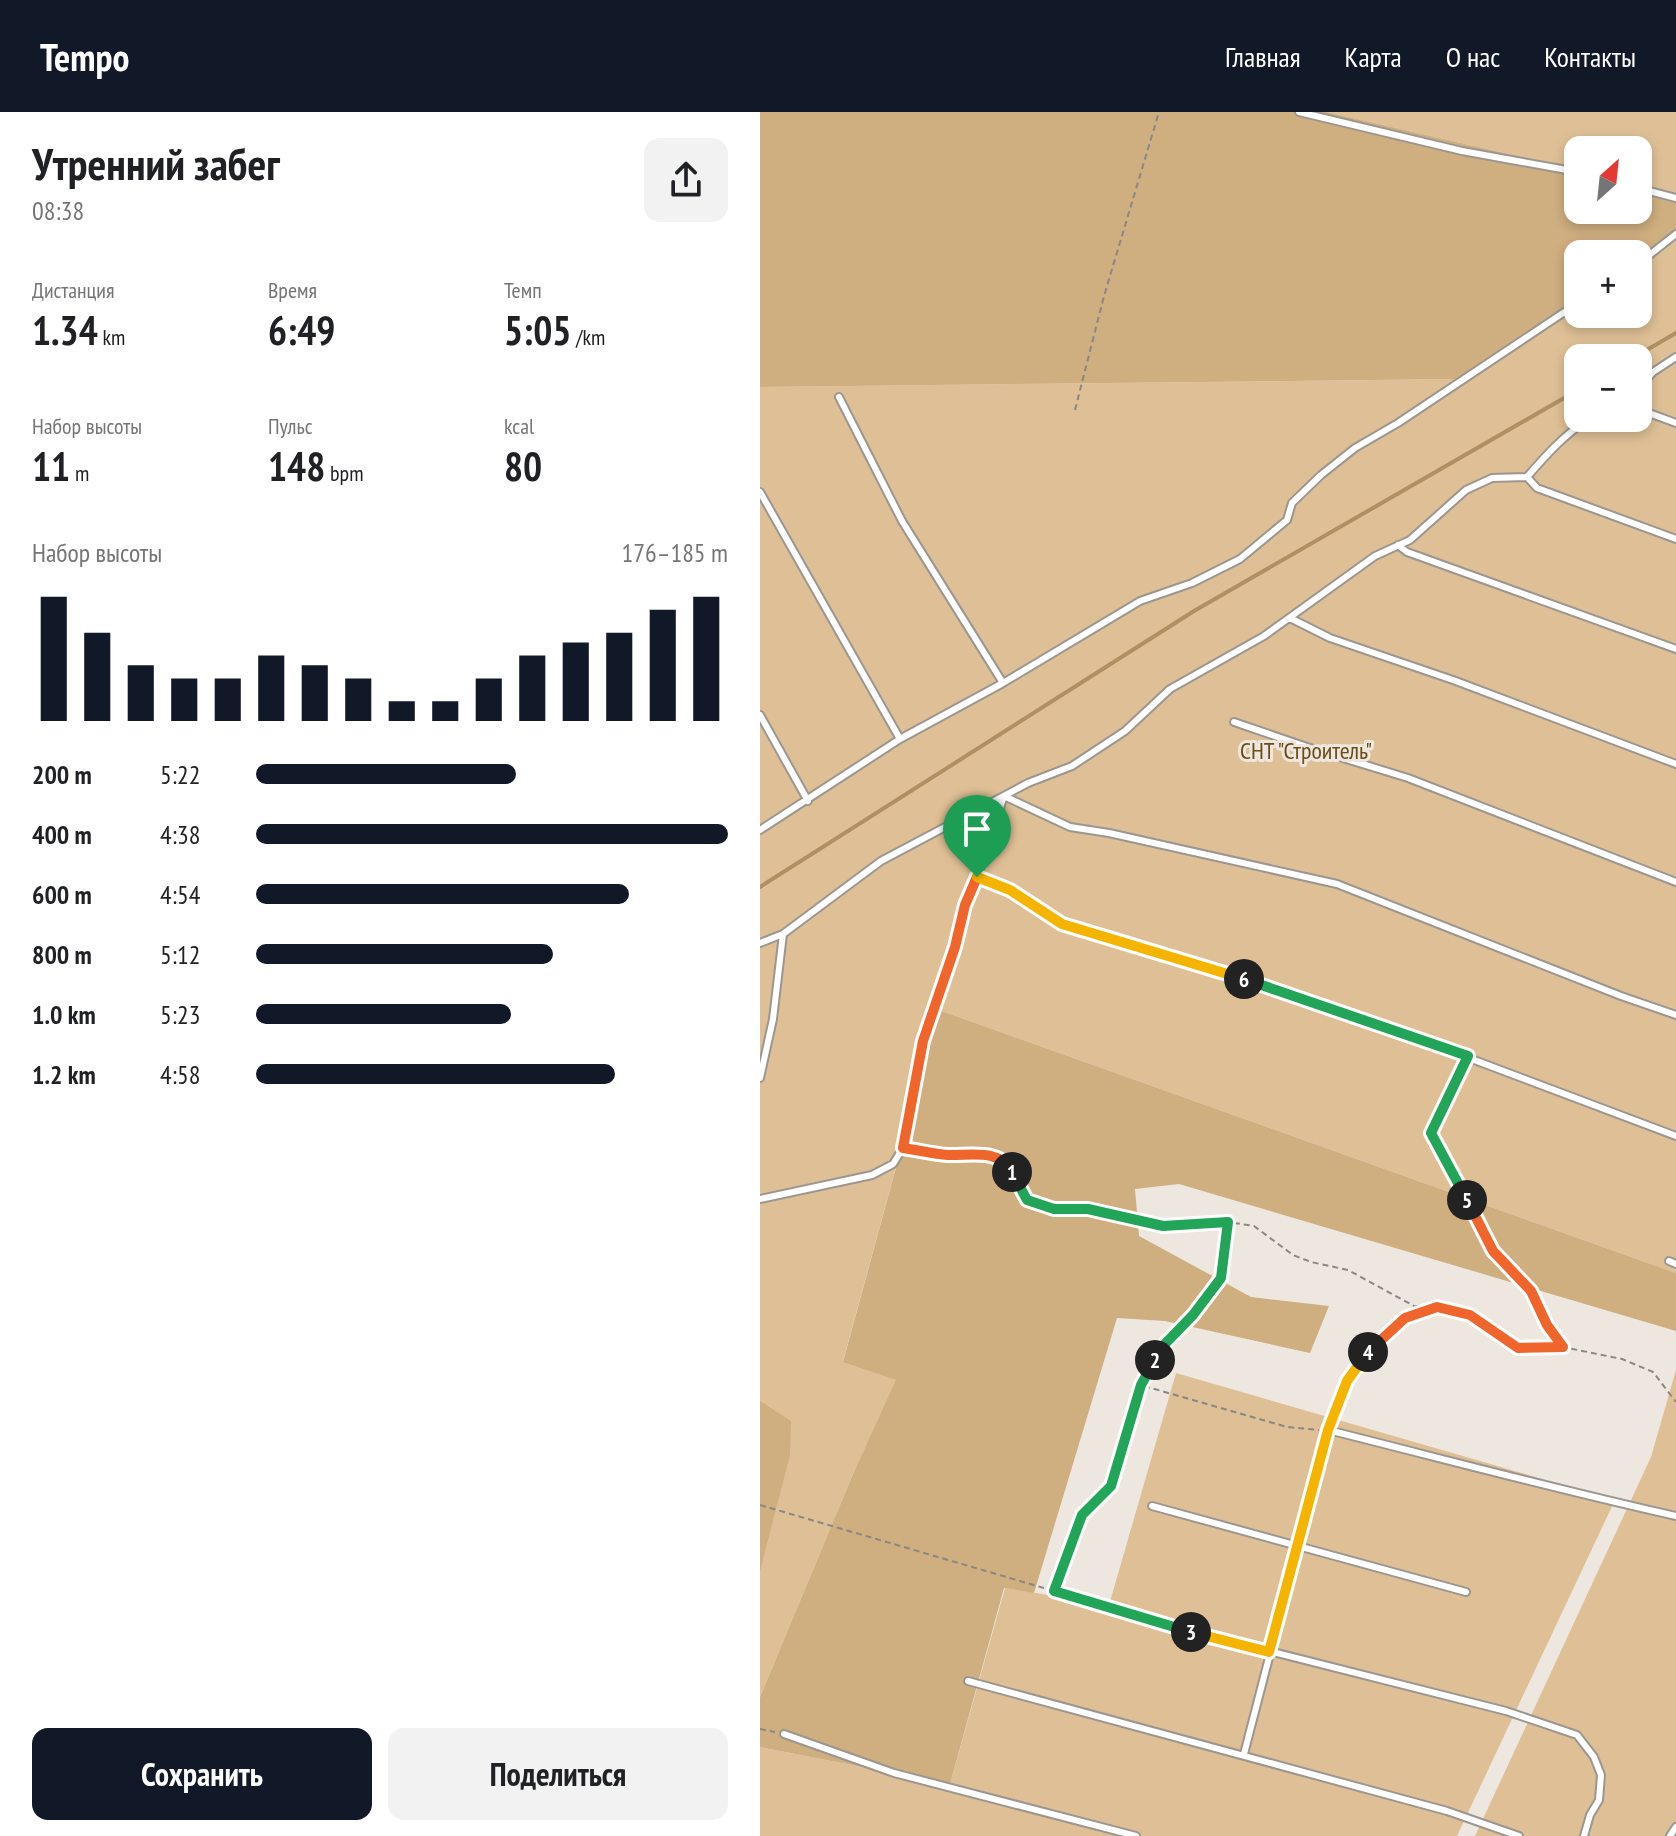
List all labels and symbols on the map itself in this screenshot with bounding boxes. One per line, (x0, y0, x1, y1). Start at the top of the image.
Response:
north arrow (1564, 136, 1652, 224)
park label: СНТ "Строитель" (1240, 735, 1372, 766)
pin (943, 795, 1011, 877)
pin: 6 (1224, 959, 1264, 999)
pin: 1 (992, 1152, 1032, 1192)
pin: 5 (1447, 1180, 1487, 1220)
pin: 4 (1348, 1332, 1388, 1372)
pin: 2 (1135, 1340, 1175, 1380)
pin: 3 (1171, 1612, 1211, 1652)

